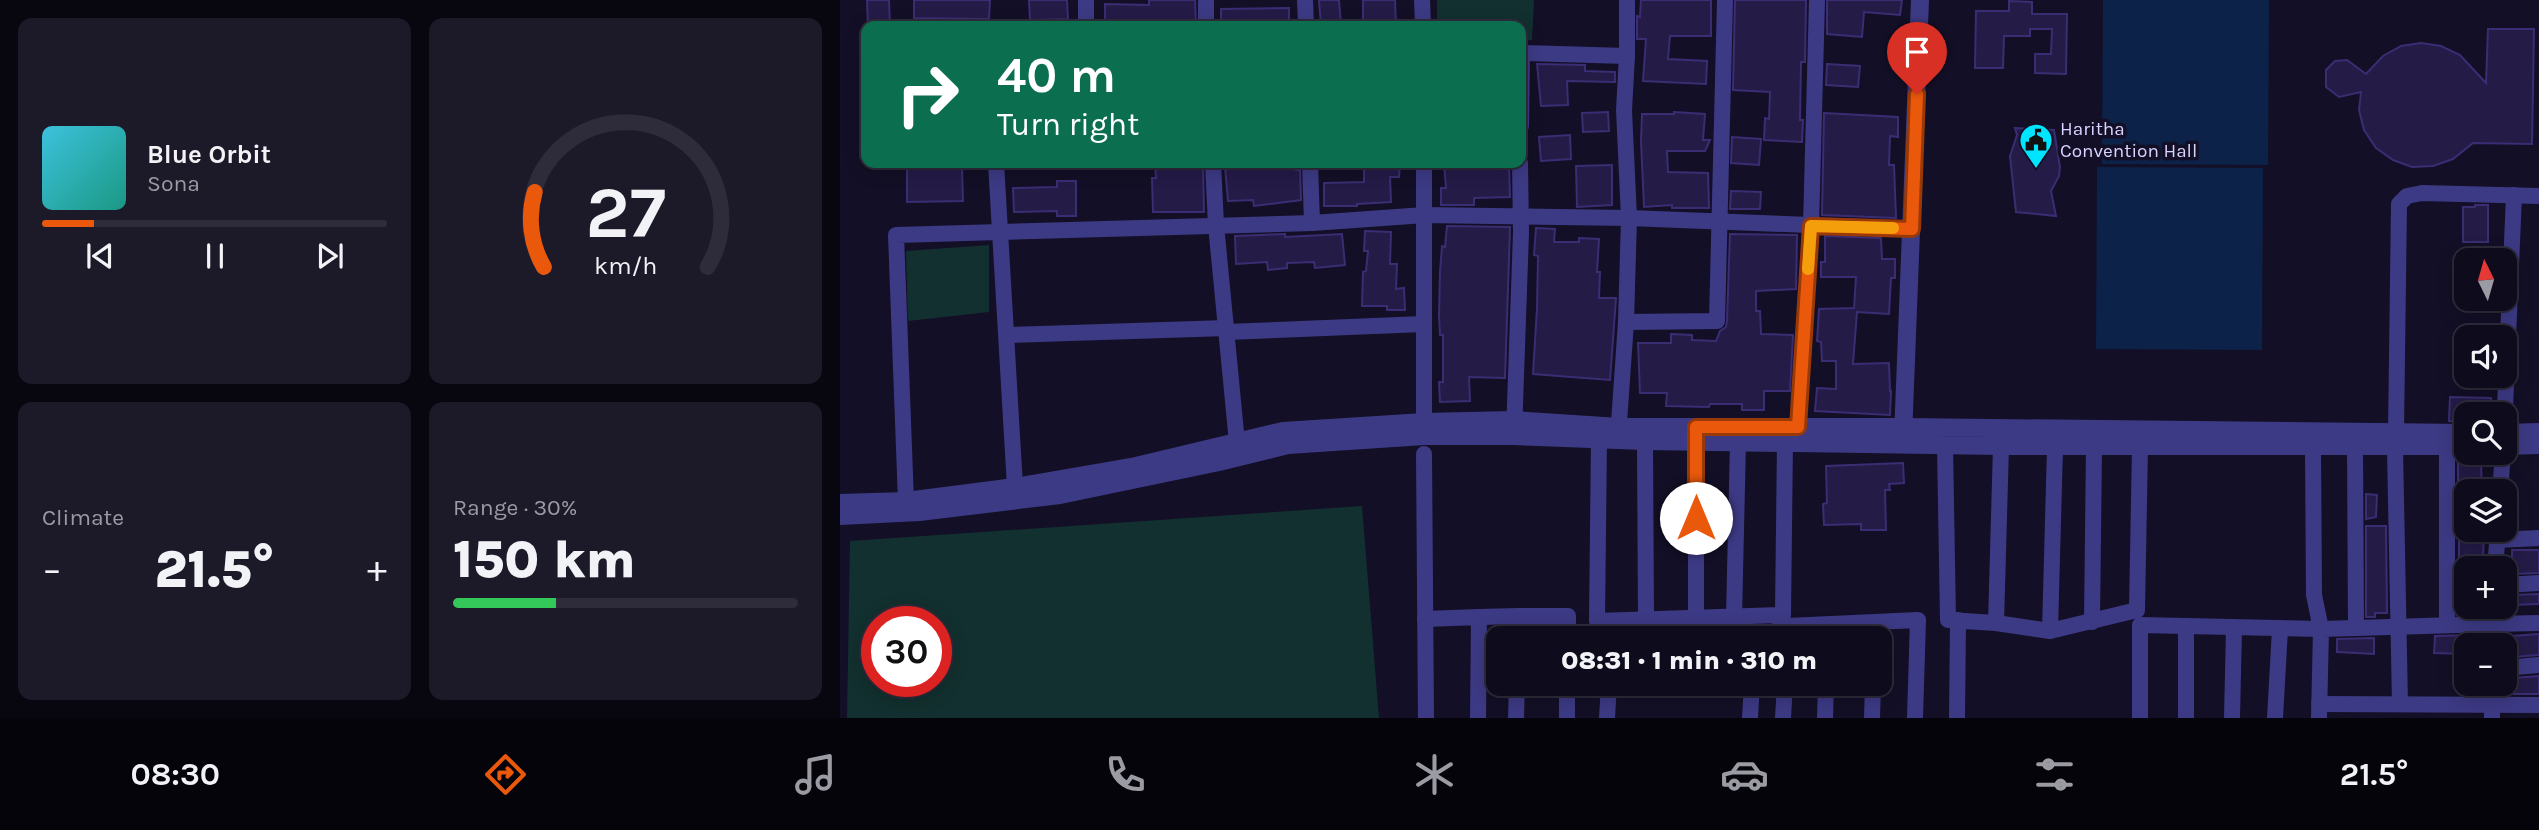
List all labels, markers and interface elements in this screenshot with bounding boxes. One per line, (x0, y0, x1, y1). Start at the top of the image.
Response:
pin (1887, 22, 1947, 94)
icon: arrive (1898, 33, 1936, 71)
text: 40 m (997, 47, 1116, 104)
icon: right (882, 49, 973, 140)
text: Turn right (997, 106, 1139, 143)
place label: Haritha Convention Hall (2060, 118, 2197, 162)
public building icon: Haritha Convention Hall (2017, 121, 2055, 170)
text: Blue Orbit (147, 139, 271, 170)
text: Sona (147, 170, 200, 197)
text: 27 (585, 170, 666, 255)
icon: previous (81, 237, 119, 275)
icon: pause (196, 237, 234, 275)
icon: next (311, 237, 349, 275)
north arrow (2454, 248, 2516, 312)
map controls (2454, 248, 2517, 696)
text: km/h (594, 251, 657, 280)
button: sound (2454, 325, 2517, 388)
button: search (2454, 402, 2517, 465)
button: layers (2454, 479, 2517, 542)
position arrow (1659, 481, 1733, 555)
text: Range · 30% (453, 494, 577, 521)
text: Climate (42, 504, 124, 531)
text: 150 km (453, 529, 636, 590)
text: 21.5° (154, 539, 275, 600)
text: − (42, 547, 62, 592)
text: + (367, 547, 387, 592)
button: + (2454, 556, 2517, 619)
speed limit sign: 30 (861, 606, 952, 697)
button: − (2454, 633, 2517, 696)
text: 08:31 · 1 min · 310 m (1561, 645, 1817, 676)
icon: directions (481, 750, 530, 799)
icon: music (791, 750, 840, 799)
icon: phone (1101, 750, 1150, 799)
icon: climate (1410, 750, 1459, 799)
icon: car (1720, 750, 1769, 799)
icon: filters (2030, 750, 2079, 799)
text: 08:30 (130, 756, 220, 793)
text: 21.5° (2340, 756, 2409, 793)

